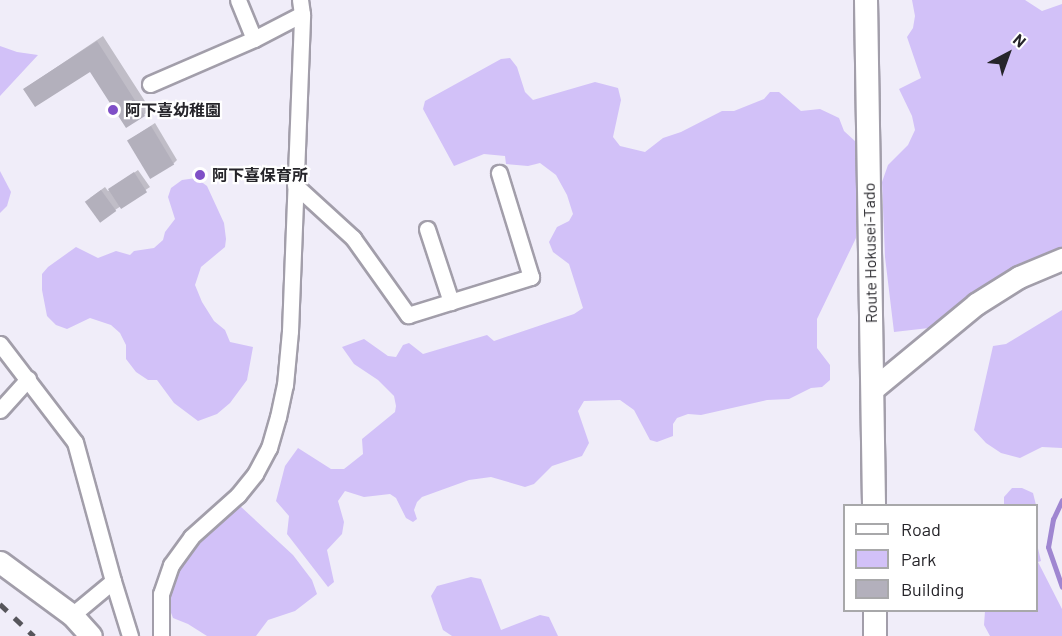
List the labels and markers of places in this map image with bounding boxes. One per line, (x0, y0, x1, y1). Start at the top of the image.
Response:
place label: 阿下喜幼稚園 (125, 100, 221, 120)
marker: 阿下喜幼稚園 (106, 103, 120, 117)
place label: 阿下喜保育所 (212, 165, 308, 185)
marker: 阿下喜保育所 (193, 168, 207, 182)

